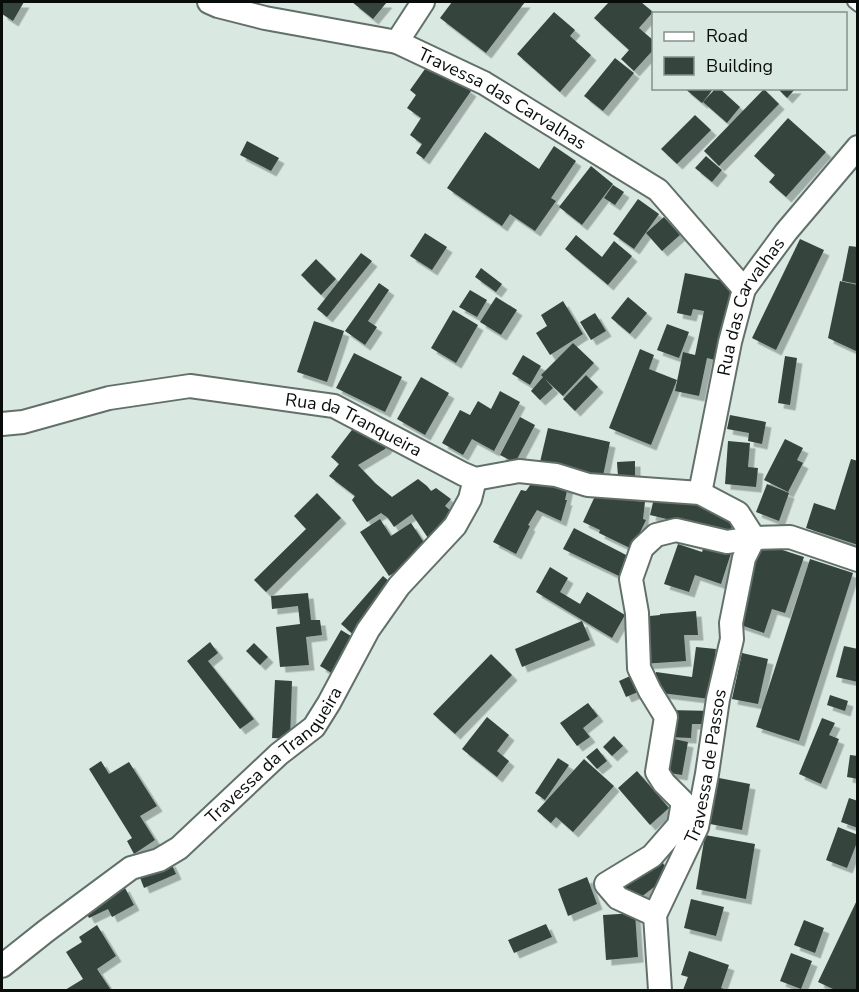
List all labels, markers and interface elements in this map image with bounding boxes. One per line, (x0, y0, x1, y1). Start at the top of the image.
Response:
legend (652, 12, 847, 90)
text: Road (706, 24, 748, 48)
street label: Travessa das Carvalhas (414, 42, 591, 155)
text: Building (706, 54, 773, 78)
street label: Rua das Carvalhas (712, 232, 790, 378)
street label: Rua da Tranqueira (284, 387, 426, 462)
street label: Travessa da Tranqueira (200, 682, 348, 829)
street label: Travessa de Passos (679, 687, 732, 848)

